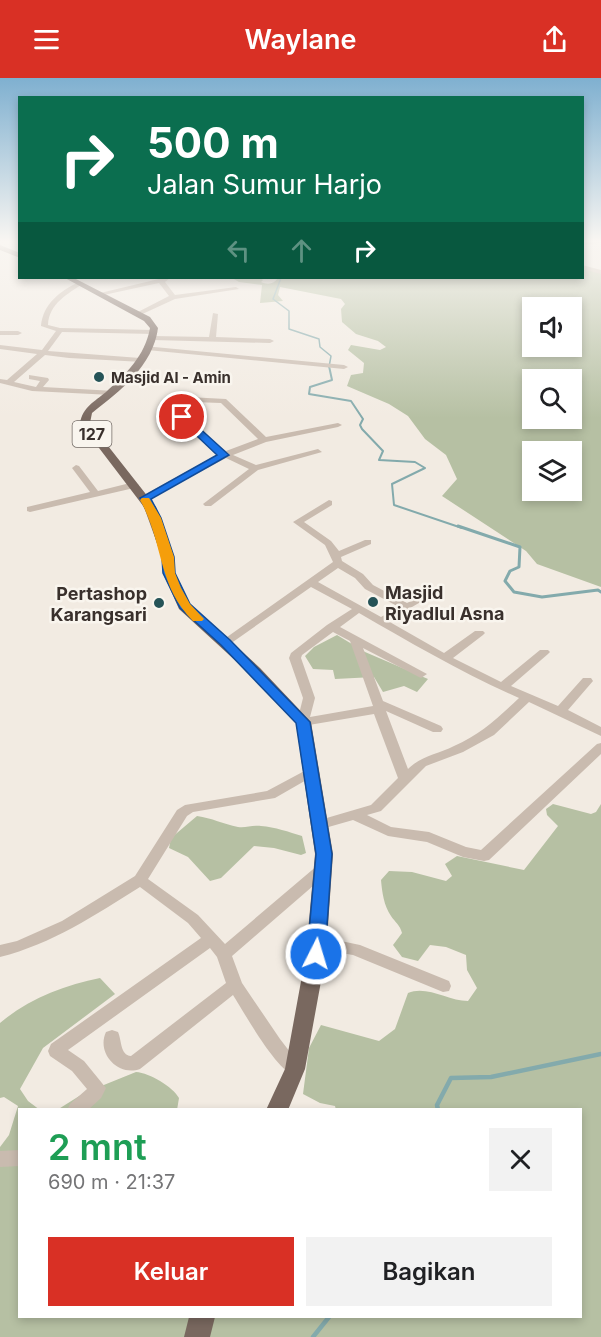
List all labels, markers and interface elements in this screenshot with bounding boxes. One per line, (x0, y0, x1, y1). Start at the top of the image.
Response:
icon: menu (30, 23, 63, 56)
text: Waylane (244, 23, 357, 56)
icon: share (538, 23, 571, 56)
text: 500 m (147, 117, 279, 168)
icon: right (48, 120, 126, 198)
text: Jalan Sumur Harjo (147, 168, 382, 201)
icon: left (222, 234, 255, 267)
icon: ahead (285, 234, 318, 267)
icon: right (348, 234, 381, 267)
map controls (522, 297, 582, 501)
button: sound (522, 297, 582, 357)
place label: Masjid Al - Amin (111, 368, 231, 387)
button: search (522, 369, 582, 429)
marker: Masjid Al - Amin (92, 370, 106, 384)
pin (156, 391, 207, 442)
icon: arrive (165, 400, 198, 433)
road number: 127 (72, 421, 112, 447)
button: layers (522, 441, 582, 501)
place label: Masjid Riyadlul Asna (385, 582, 504, 624)
place label: Pertashop Karangsari (51, 583, 147, 625)
marker: Masjid Riyadlul Asna (366, 595, 380, 609)
marker: Pertashop Karangsari (152, 596, 166, 610)
position arrow (284, 922, 348, 986)
text: 2 mnt (48, 1125, 147, 1169)
button: close (489, 1128, 552, 1191)
text: 690 m · 21:37 (48, 1170, 175, 1194)
button: Keluar (48, 1237, 294, 1306)
button: Bagikan (306, 1237, 552, 1306)

